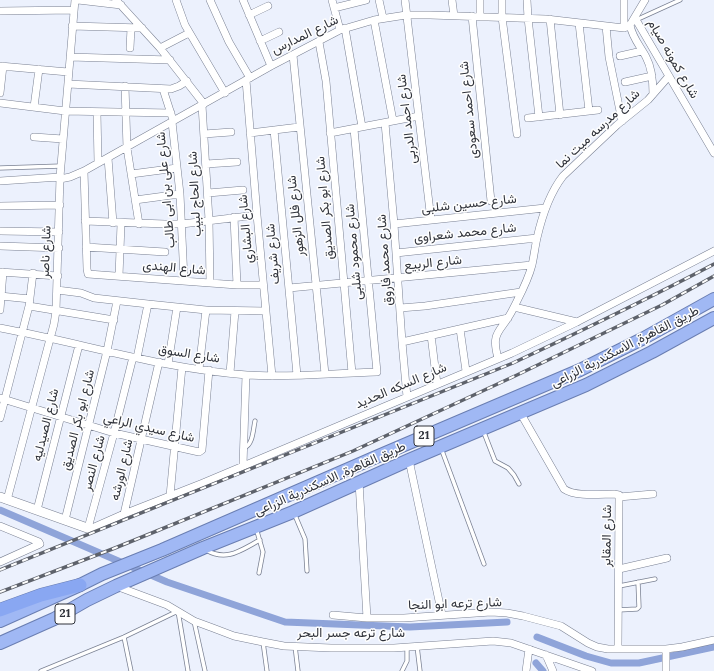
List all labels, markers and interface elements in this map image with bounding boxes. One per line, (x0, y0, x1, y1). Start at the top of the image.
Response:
street label: شارع المدارس (269, 12, 341, 58)
street label: شارع كمونه صيام (644, 16, 702, 102)
street label: شارع احمد سعودى (456, 60, 482, 160)
street label: شارع احمد الدربى (394, 73, 420, 165)
street label: شارع مدرسه ميت نما (553, 86, 643, 172)
street label: شارع على بن ابى طالب (153, 131, 179, 249)
street label: شارع الحاج لبيب (185, 151, 205, 237)
street label: شارع ابو بكر الصديق (313, 156, 337, 260)
street label: شارع فلل الزهور (284, 175, 308, 257)
street label: شارع حسين شلبى (421, 191, 517, 217)
street label: شارع البشاري (235, 194, 257, 264)
street label: شارع محمود شلبى (342, 203, 366, 301)
street label: شارع محمد فاروق (374, 214, 396, 306)
street label: شارع محمد شعراوى (413, 220, 517, 246)
street label: شارع شريف (263, 223, 283, 285)
street label: شارع ناصر (37, 225, 55, 279)
street label: شارع الربيع (403, 252, 463, 274)
street label: شارع الهندى (142, 257, 206, 279)
street label: طريق القاهرة, الاسكندرية الزراعى (548, 303, 702, 391)
street label: شارع السوق (157, 341, 221, 367)
street label: شارع السكه الحديد (353, 360, 449, 412)
street label: شارع ابو بكر الصديق (58, 368, 98, 472)
street label: شارع الصيدليه (29, 387, 63, 463)
street label: شارع سيدي الراعي (102, 410, 196, 446)
road number: 21 (414, 426, 434, 446)
street label: شارع النصر (79, 433, 109, 493)
street label: شارع الورشه (107, 438, 137, 502)
street label: طريق القاهرة, الاسكندرية الزراعى (252, 439, 408, 519)
street label: شارع المقابر (599, 505, 615, 567)
street label: شارع ترعه ابو النجا (408, 595, 502, 613)
road number: 21 (55, 604, 75, 624)
street label: شارع ترعه جسر البحر (297, 625, 405, 641)

